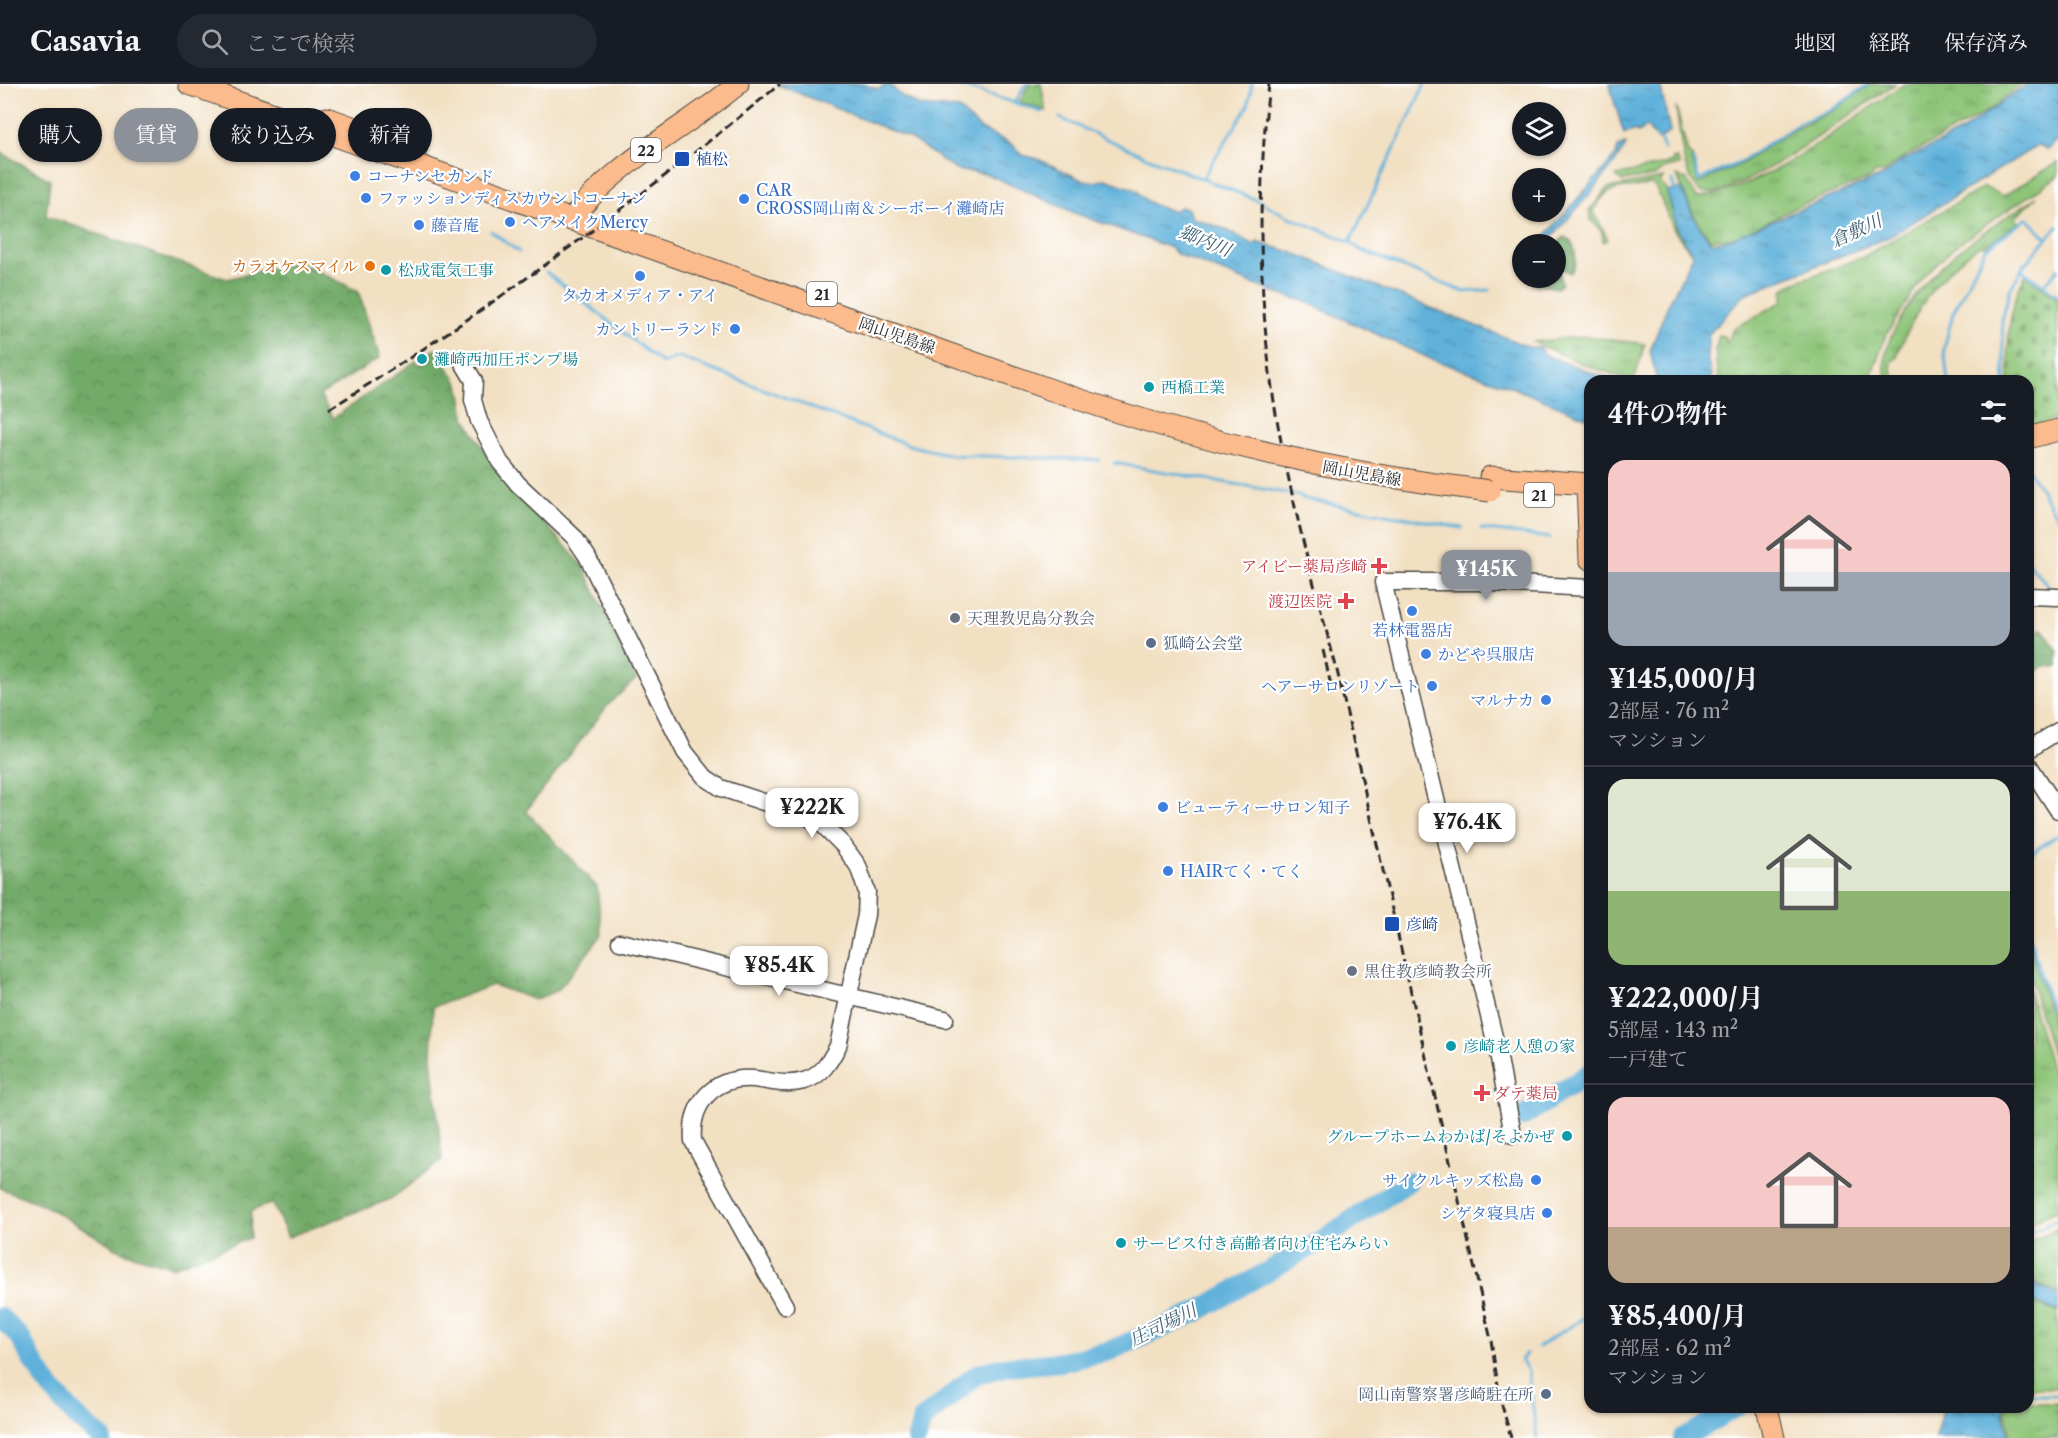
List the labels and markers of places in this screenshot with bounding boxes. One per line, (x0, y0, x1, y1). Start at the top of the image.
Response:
place label: 植松 (696, 149, 728, 169)
marker: 植松 (673, 150, 691, 168)
place label: コーナンセカンド (367, 166, 494, 186)
marker: コーナンセカンド (348, 169, 362, 183)
place label: CAR CROSS岡山南＆シーボーイ灘崎店 (756, 180, 1004, 218)
place label: ファッションディスカウントコーナン (378, 188, 647, 208)
marker: ファッションディスカウントコーナン (359, 191, 373, 205)
marker: CAR CROSS岡山南＆シーボーイ灘崎店 (737, 192, 751, 206)
place label: ヘアメイクMercy (522, 212, 649, 232)
place label: 藤音庵 (431, 215, 479, 235)
marker: ヘアメイクMercy (503, 215, 517, 229)
marker: 藤音庵 (412, 218, 426, 232)
place label: カラオケスマイル (232, 256, 358, 276)
marker: カラオケスマイル (363, 259, 377, 273)
place label: 松成電気工事 (398, 260, 494, 280)
marker: 松成電気工事 (379, 263, 393, 277)
marker: タカオメディア・アイ (633, 269, 647, 283)
place label: タカオメディア・アイ (561, 285, 719, 305)
place label: カントリーランド (595, 319, 723, 339)
marker: カントリーランド (728, 322, 742, 336)
place label: 灘崎西加圧ポンプ場 (434, 349, 578, 369)
marker: 灘崎西加圧ポンプ場 (415, 352, 429, 366)
place label: 西橋工業 (1161, 377, 1225, 397)
marker: 西橋工業 (1142, 380, 1156, 394)
pin: ¥145K (1444, 550, 1528, 601)
place label: アイビー薬局彦崎 (1241, 556, 1367, 576)
marker: アイビー薬局彦崎 (1372, 559, 1386, 573)
place label: 渡辺医院 (1268, 591, 1332, 611)
marker: 渡辺医院 (1337, 592, 1355, 610)
marker: 若林電器店 (1405, 604, 1419, 618)
place label: 天理教児島分教会 (967, 608, 1095, 628)
marker: 天理教児島分教会 (948, 611, 962, 625)
place label: 若林電器店 (1372, 620, 1452, 640)
place label: 狐崎公会堂 (1163, 633, 1243, 653)
marker: 狐崎公会堂 (1144, 636, 1158, 650)
place label: かどや呉服店 (1438, 644, 1534, 664)
marker: かどや呉服店 (1419, 647, 1433, 661)
place label: ヘアーサロンリゾート (1261, 676, 1420, 696)
marker: ヘアーサロンリゾート (1425, 679, 1439, 693)
place label: マルナカ (1470, 690, 1534, 710)
marker: マルナカ (1539, 693, 1553, 707)
pin: ¥222K (770, 788, 854, 839)
place label: ビューティーサロン知子 (1175, 797, 1350, 817)
marker: ビューティーサロン知子 (1156, 800, 1170, 814)
pin: ¥76.4K (1418, 803, 1516, 854)
place label: HAIRてく・てく (1180, 861, 1303, 881)
marker: HAIRてく・てく (1161, 864, 1175, 878)
place label: 彦崎 (1406, 914, 1438, 934)
marker: 彦崎 (1383, 915, 1401, 933)
pin: ¥85.4K (730, 946, 828, 997)
place label: 黒住教彦崎教会所 (1364, 961, 1492, 981)
marker: 黒住教彦崎教会所 (1345, 964, 1359, 978)
place label: 彦崎老人憩の家 (1463, 1036, 1575, 1056)
marker: 彦崎老人憩の家 (1444, 1039, 1458, 1053)
place label: ダテ薬局 (1494, 1083, 1558, 1103)
marker: ダテ薬局 (1475, 1086, 1489, 1100)
place label: グループホームわかば/そよかぜ (1327, 1126, 1555, 1146)
marker: グループホームわかば/そよかぜ (1560, 1129, 1574, 1143)
place label: サイクルキッズ松島 (1382, 1170, 1524, 1190)
marker: サイクルキッズ松島 (1529, 1173, 1543, 1187)
place label: シゲタ寝具店 (1440, 1203, 1535, 1223)
marker: シゲタ寝具店 (1540, 1206, 1554, 1220)
place label: サービス付き高齢者向け住宅みらい (1133, 1233, 1389, 1253)
marker: サービス付き高齢者向け住宅みらい (1114, 1236, 1128, 1250)
place label: 岡山南警察署彦崎駐在所 (1358, 1384, 1534, 1404)
marker: 岡山南警察署彦崎駐在所 (1539, 1387, 1553, 1401)

